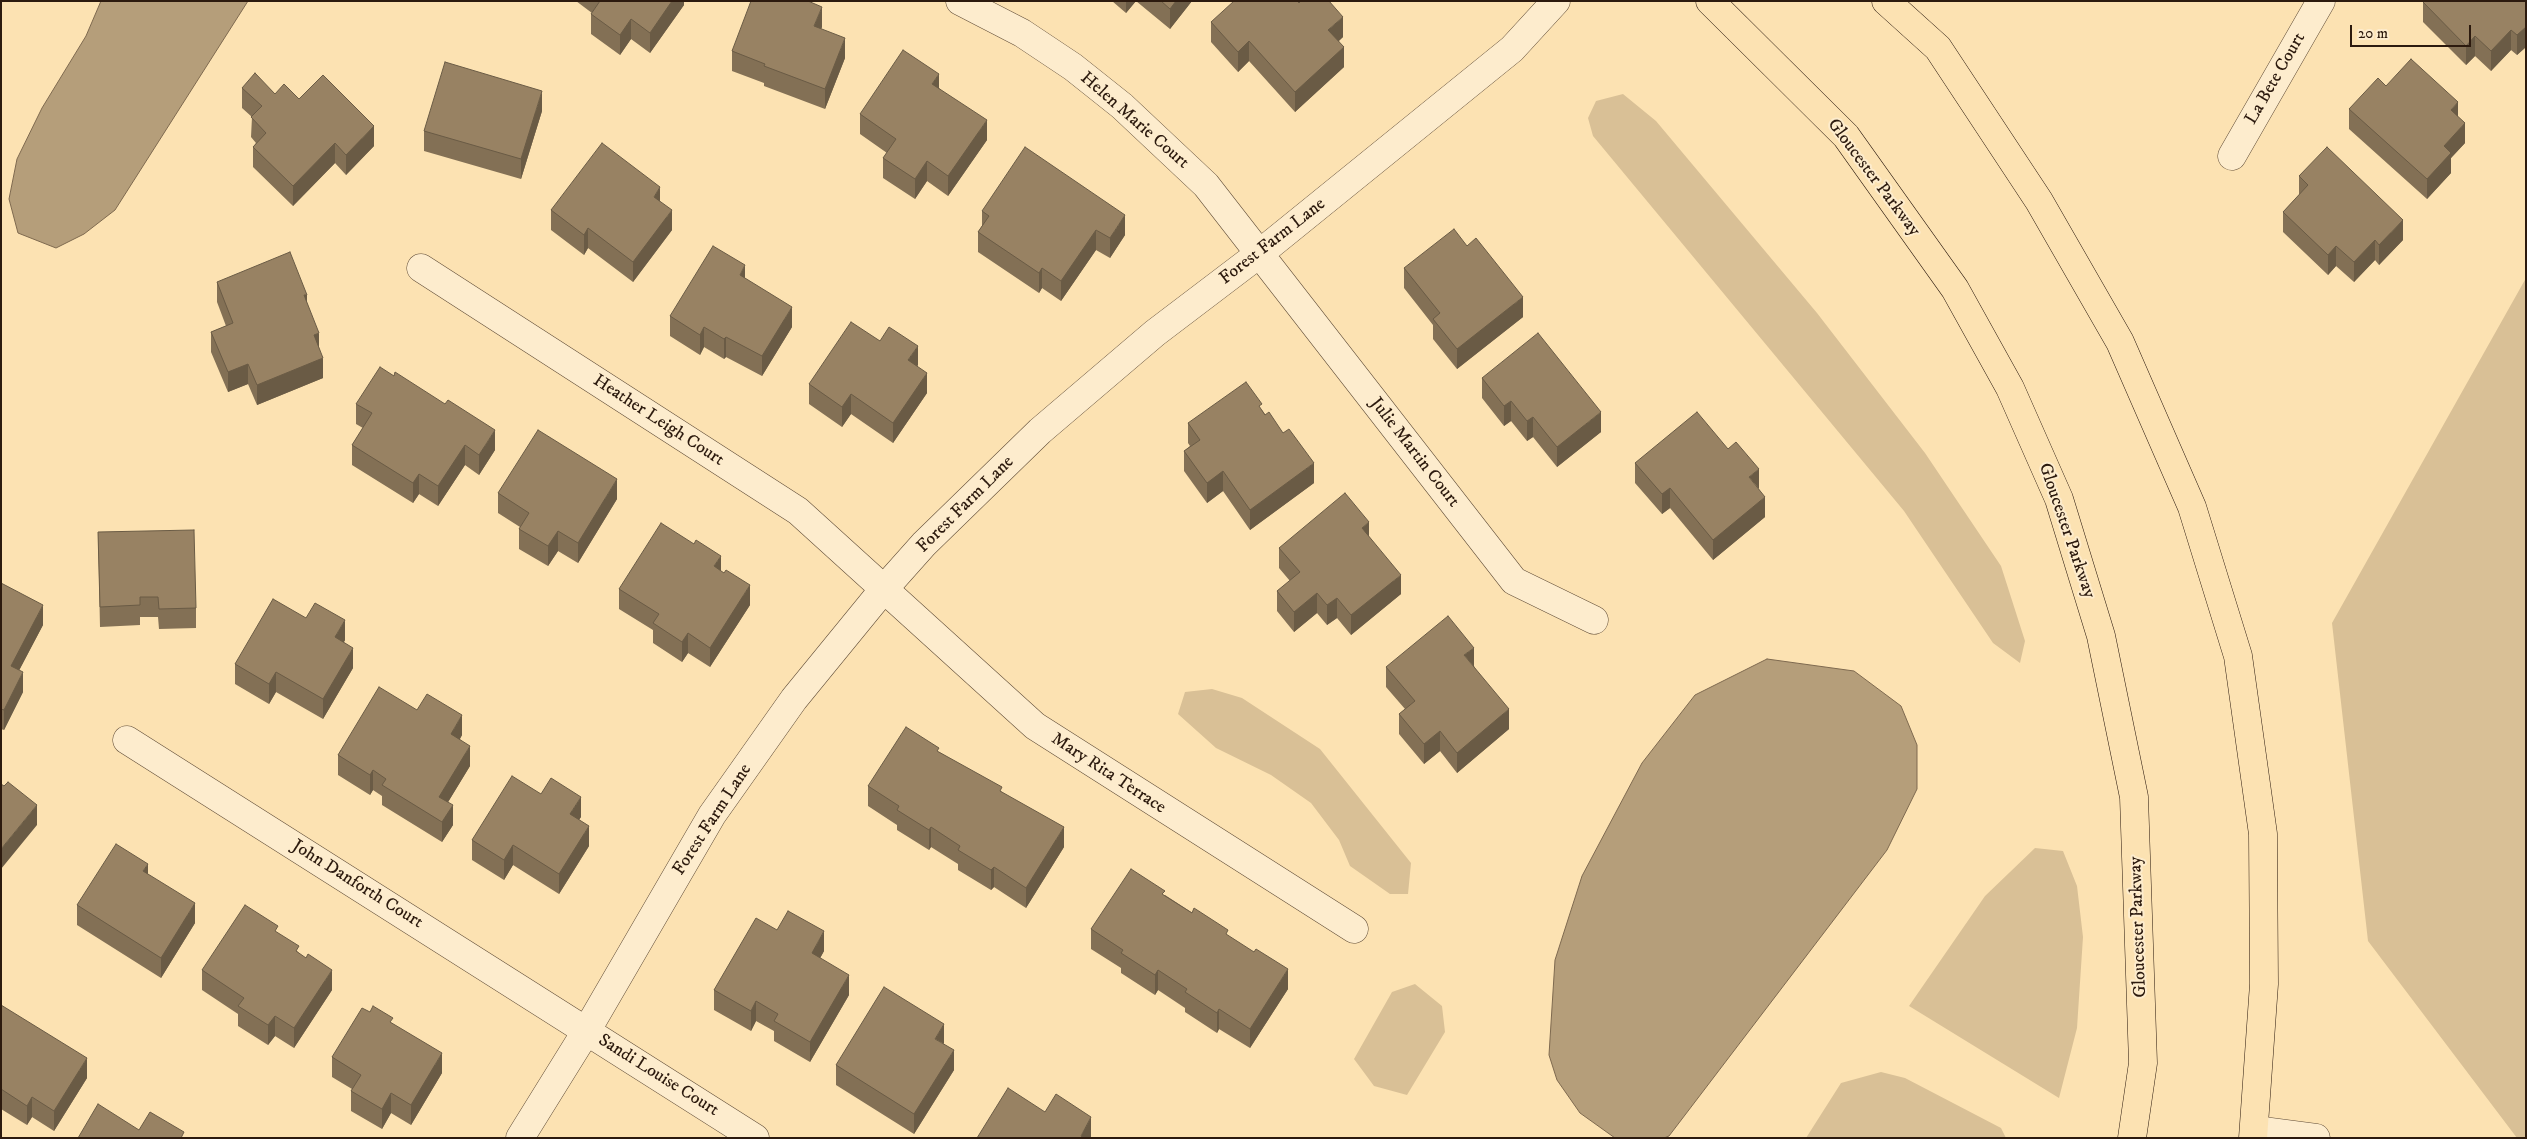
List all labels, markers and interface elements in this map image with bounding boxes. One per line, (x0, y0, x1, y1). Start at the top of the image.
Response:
scale bar (2352, 15, 2473, 47)
text: 20 m (2358, 24, 2388, 43)
street label: La Bete Court (2241, 29, 2311, 129)
street label: Helen Marie Court (1075, 68, 1193, 174)
street label: Gloucester Parkway (1822, 115, 1924, 241)
street label: Forest Farm Lane (1216, 194, 1330, 290)
street label: Heather Leigh Court (588, 371, 728, 471)
street label: Julie Martin Court (1364, 394, 1464, 512)
street label: Forest Farm Lane (913, 452, 1019, 558)
street label: Gloucester Parkway (2033, 461, 2099, 601)
street label: Mary Rita Terrace (1047, 729, 1169, 819)
street label: Forest Farm Lane (669, 760, 757, 880)
street label: John Danforth Court (287, 836, 427, 934)
street label: Gloucester Parkway (2126, 856, 2152, 998)
street label: Sandi Louise Court (594, 1030, 722, 1122)

